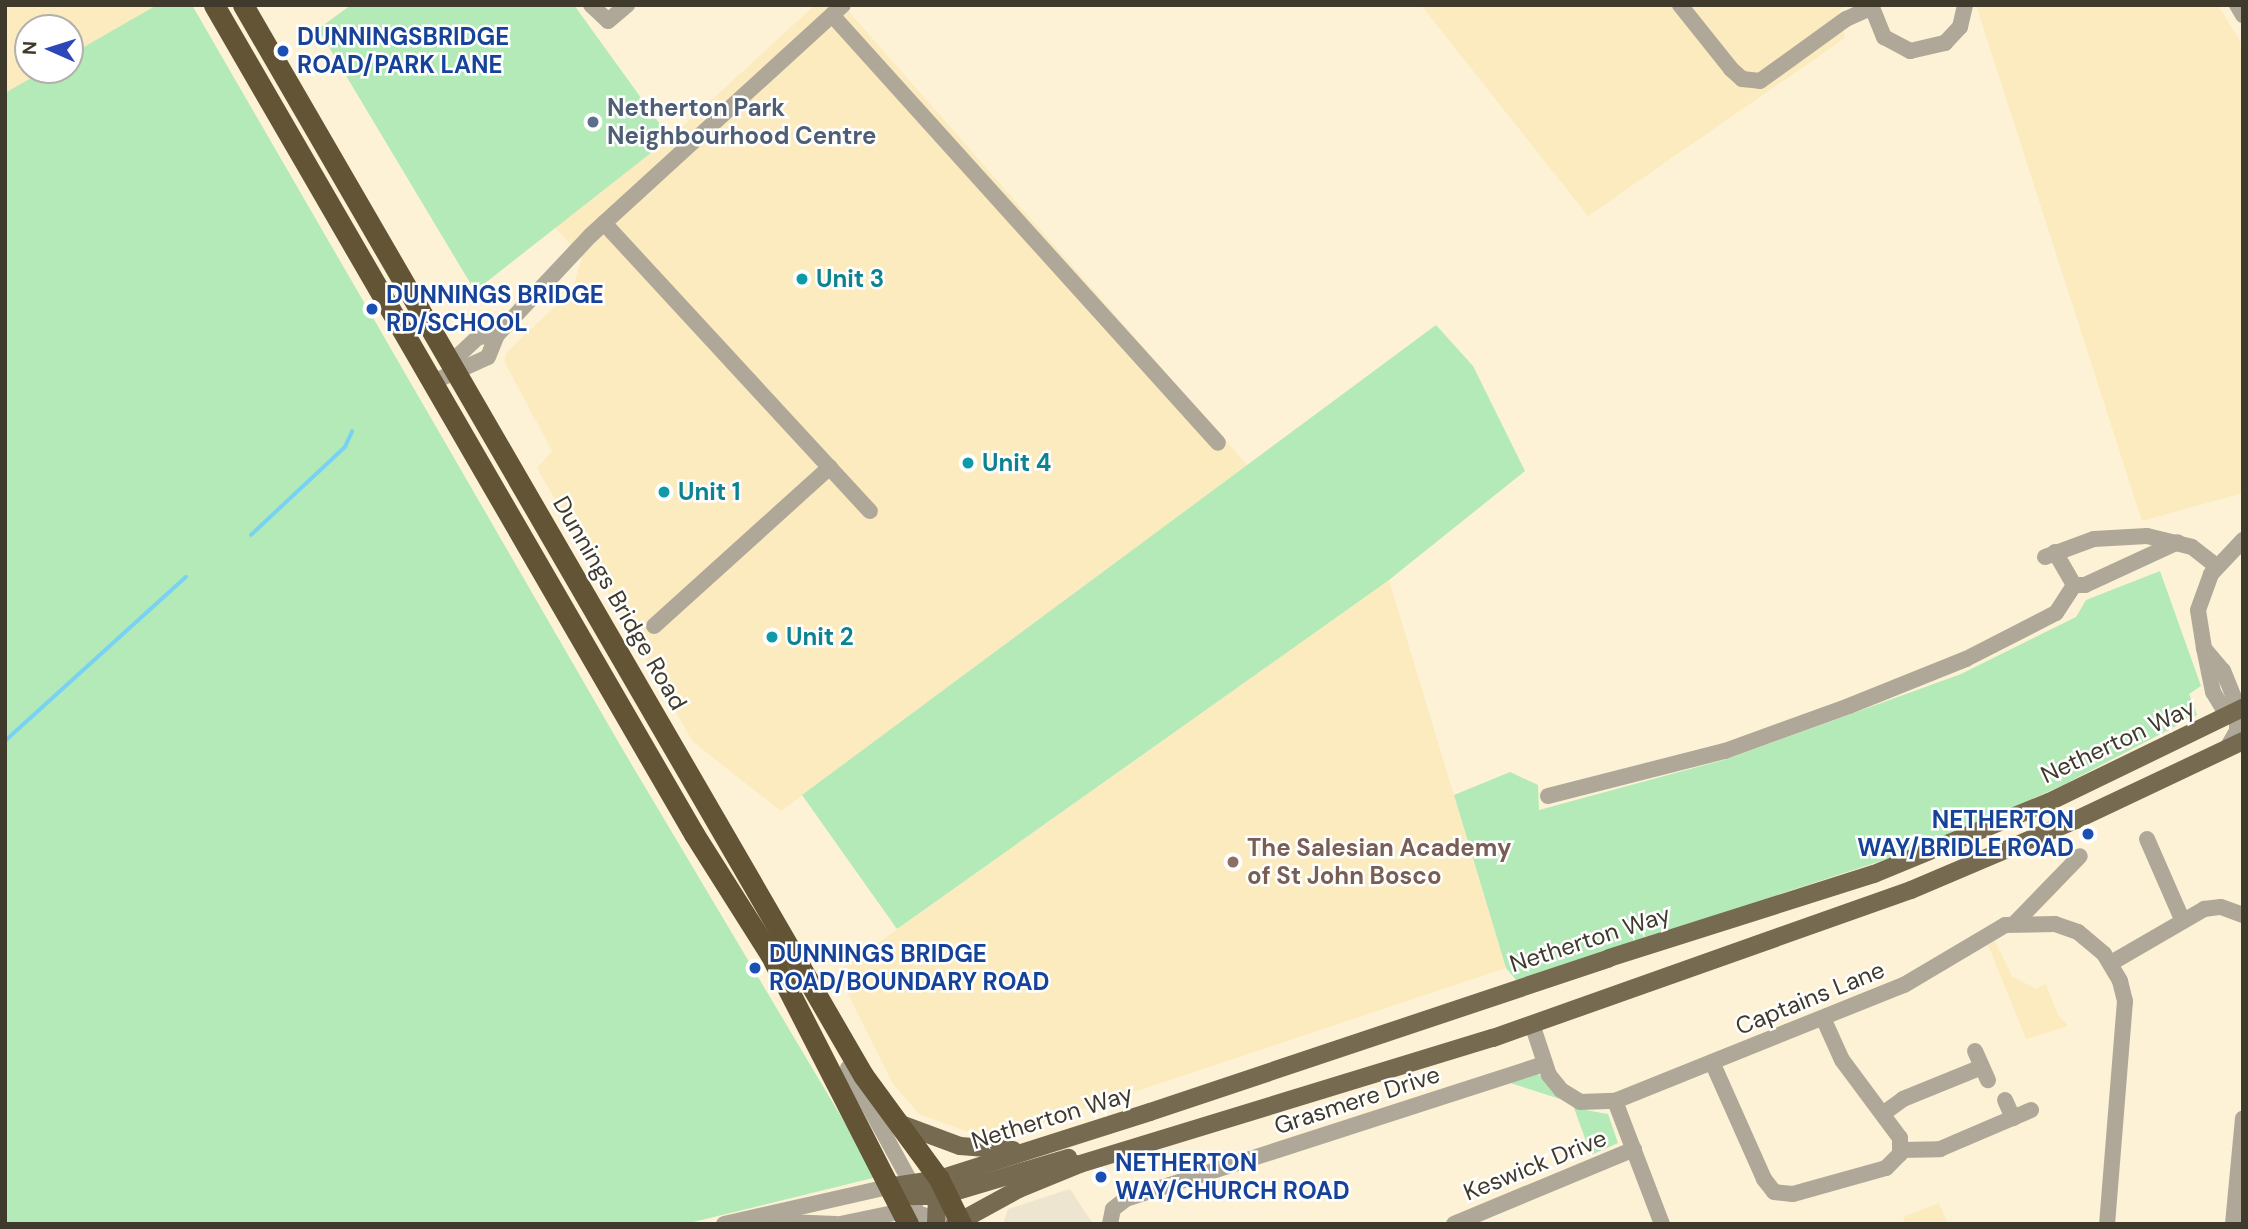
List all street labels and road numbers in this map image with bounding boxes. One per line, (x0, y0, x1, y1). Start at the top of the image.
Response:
street label: Dunnings Bridge Road (547, 491, 693, 715)
street label: Netherton Way (2036, 693, 2200, 789)
street label: Netherton Way (1506, 899, 1674, 979)
street label: Captains Lane (1731, 955, 1889, 1041)
street label: Grasmere Drive (1271, 1060, 1443, 1140)
street label: Netherton Way (968, 1079, 1136, 1155)
street label: Keswick Drive (1459, 1123, 1611, 1207)

